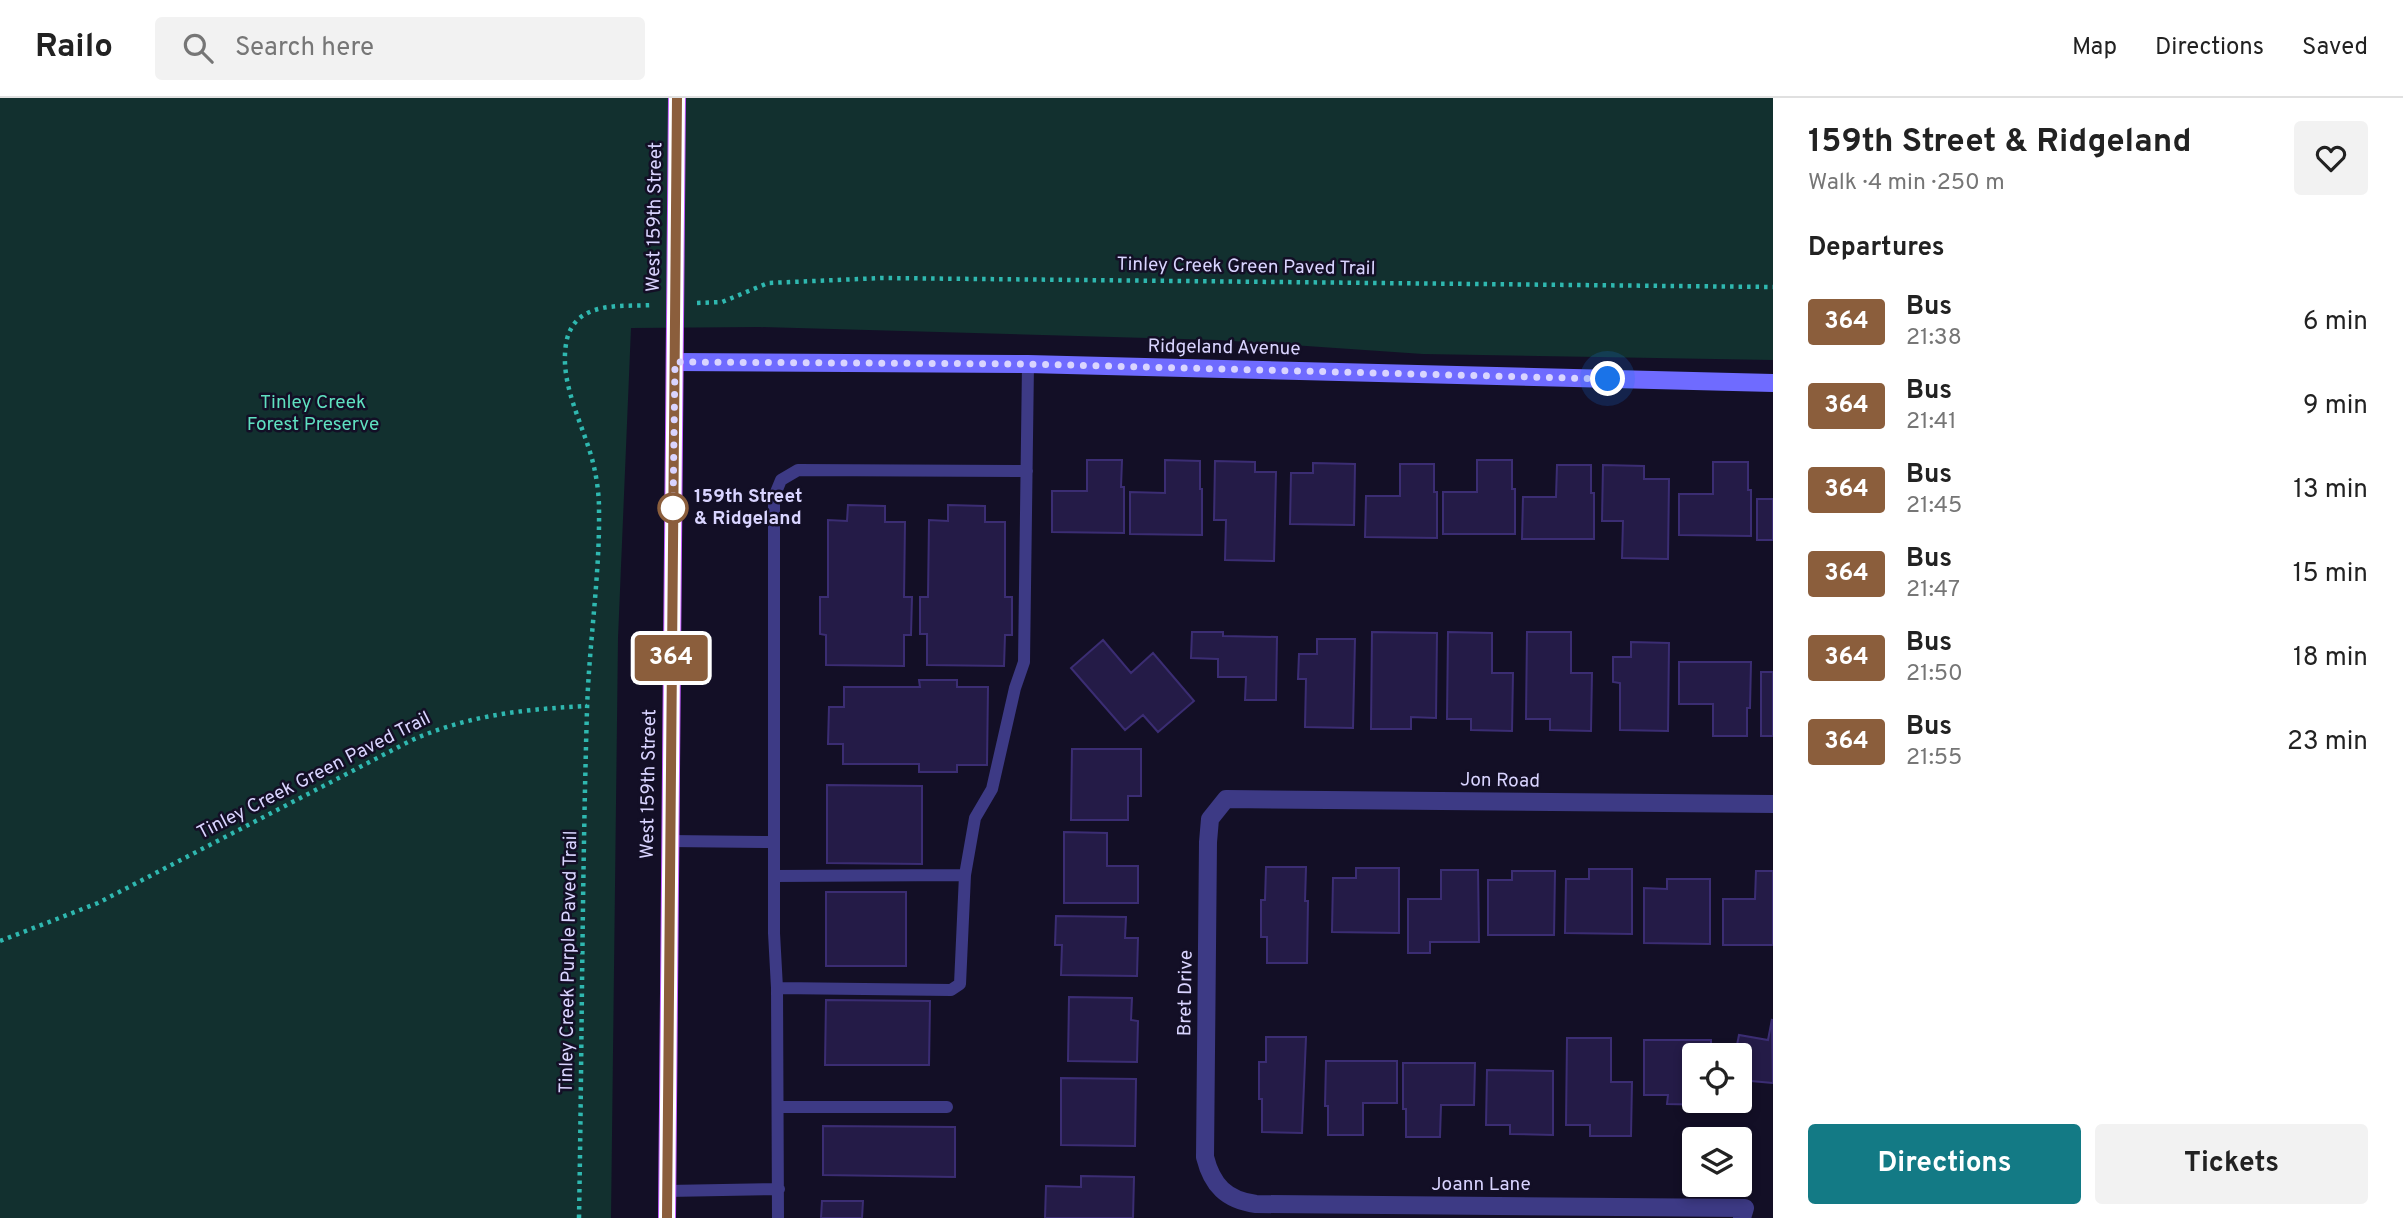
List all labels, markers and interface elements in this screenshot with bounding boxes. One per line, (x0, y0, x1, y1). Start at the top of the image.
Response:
search box (155, 17, 645, 80)
text: Railo (35, 27, 113, 69)
icon: search (179, 29, 217, 67)
text: Search here (235, 32, 374, 65)
text: Map (2072, 33, 2117, 63)
text: Directions (2155, 33, 2264, 63)
text: Saved (2302, 33, 2368, 63)
button: heart (2294, 121, 2368, 195)
text: 159th Street & Ridgeland (1808, 122, 2191, 164)
street label: West 159th Street (642, 142, 668, 292)
text: Walk · 4 min · 250 m (1808, 169, 2005, 198)
text: Departures (1808, 232, 1945, 265)
street label: Tinley Creek Green Paved Trail (1116, 253, 1376, 281)
text: Bus (1906, 291, 1952, 324)
text: 6 min (2303, 306, 2368, 339)
text: 364 (1824, 307, 1869, 337)
text: 21:38 (1906, 324, 1962, 353)
street label: Ridgeland Avenue (1147, 335, 1301, 361)
your location (1590, 361, 1625, 396)
text: Bus (1906, 375, 1952, 408)
text: 9 min (2303, 390, 2368, 423)
park label: Tinley Creek Forest Preserve (247, 391, 379, 437)
text: 364 (1824, 391, 1869, 421)
text: 21:41 (1906, 408, 1957, 437)
text: Bus (1906, 459, 1952, 492)
text: 13 min (2293, 474, 2368, 507)
text: 364 (1824, 475, 1869, 505)
place label: 159th Street & Ridgeland (694, 485, 802, 531)
text: 21:45 (1906, 492, 1962, 521)
marker: 159th Street & Ridgeland (658, 493, 688, 523)
text: Bus (1906, 543, 1952, 576)
text: 15 min (2293, 558, 2368, 591)
text: 364 (1824, 559, 1869, 589)
text: 21:47 (1906, 576, 1960, 605)
text: Bus (1906, 627, 1952, 660)
line badge: 364 (631, 635, 711, 681)
text: 18 min (2293, 642, 2368, 675)
text: 364 (649, 643, 693, 673)
text: 364 (1824, 643, 1869, 673)
text: 21:50 (1906, 660, 1963, 689)
street label: Tinley Creek Green Paved Trail (193, 707, 435, 845)
street label: West 159th Street (636, 709, 662, 859)
text: Bus (1906, 711, 1952, 744)
text: 23 min (2287, 726, 2368, 759)
text: 364 (1824, 727, 1869, 757)
text: 21:55 (1906, 744, 1962, 773)
street label: Jon Road (1460, 768, 1540, 794)
street label: Tinley Creek Purple Paved Trail (555, 830, 583, 1094)
street label: Bret Drive (1173, 950, 1199, 1036)
map controls (1682, 1043, 1752, 1197)
button: locate (1682, 1043, 1752, 1113)
button: Directions (1808, 1124, 2081, 1204)
button: Tickets (2095, 1124, 2368, 1204)
button: layers (1682, 1127, 1752, 1197)
street label: Joann Lane (1431, 1173, 1531, 1197)

